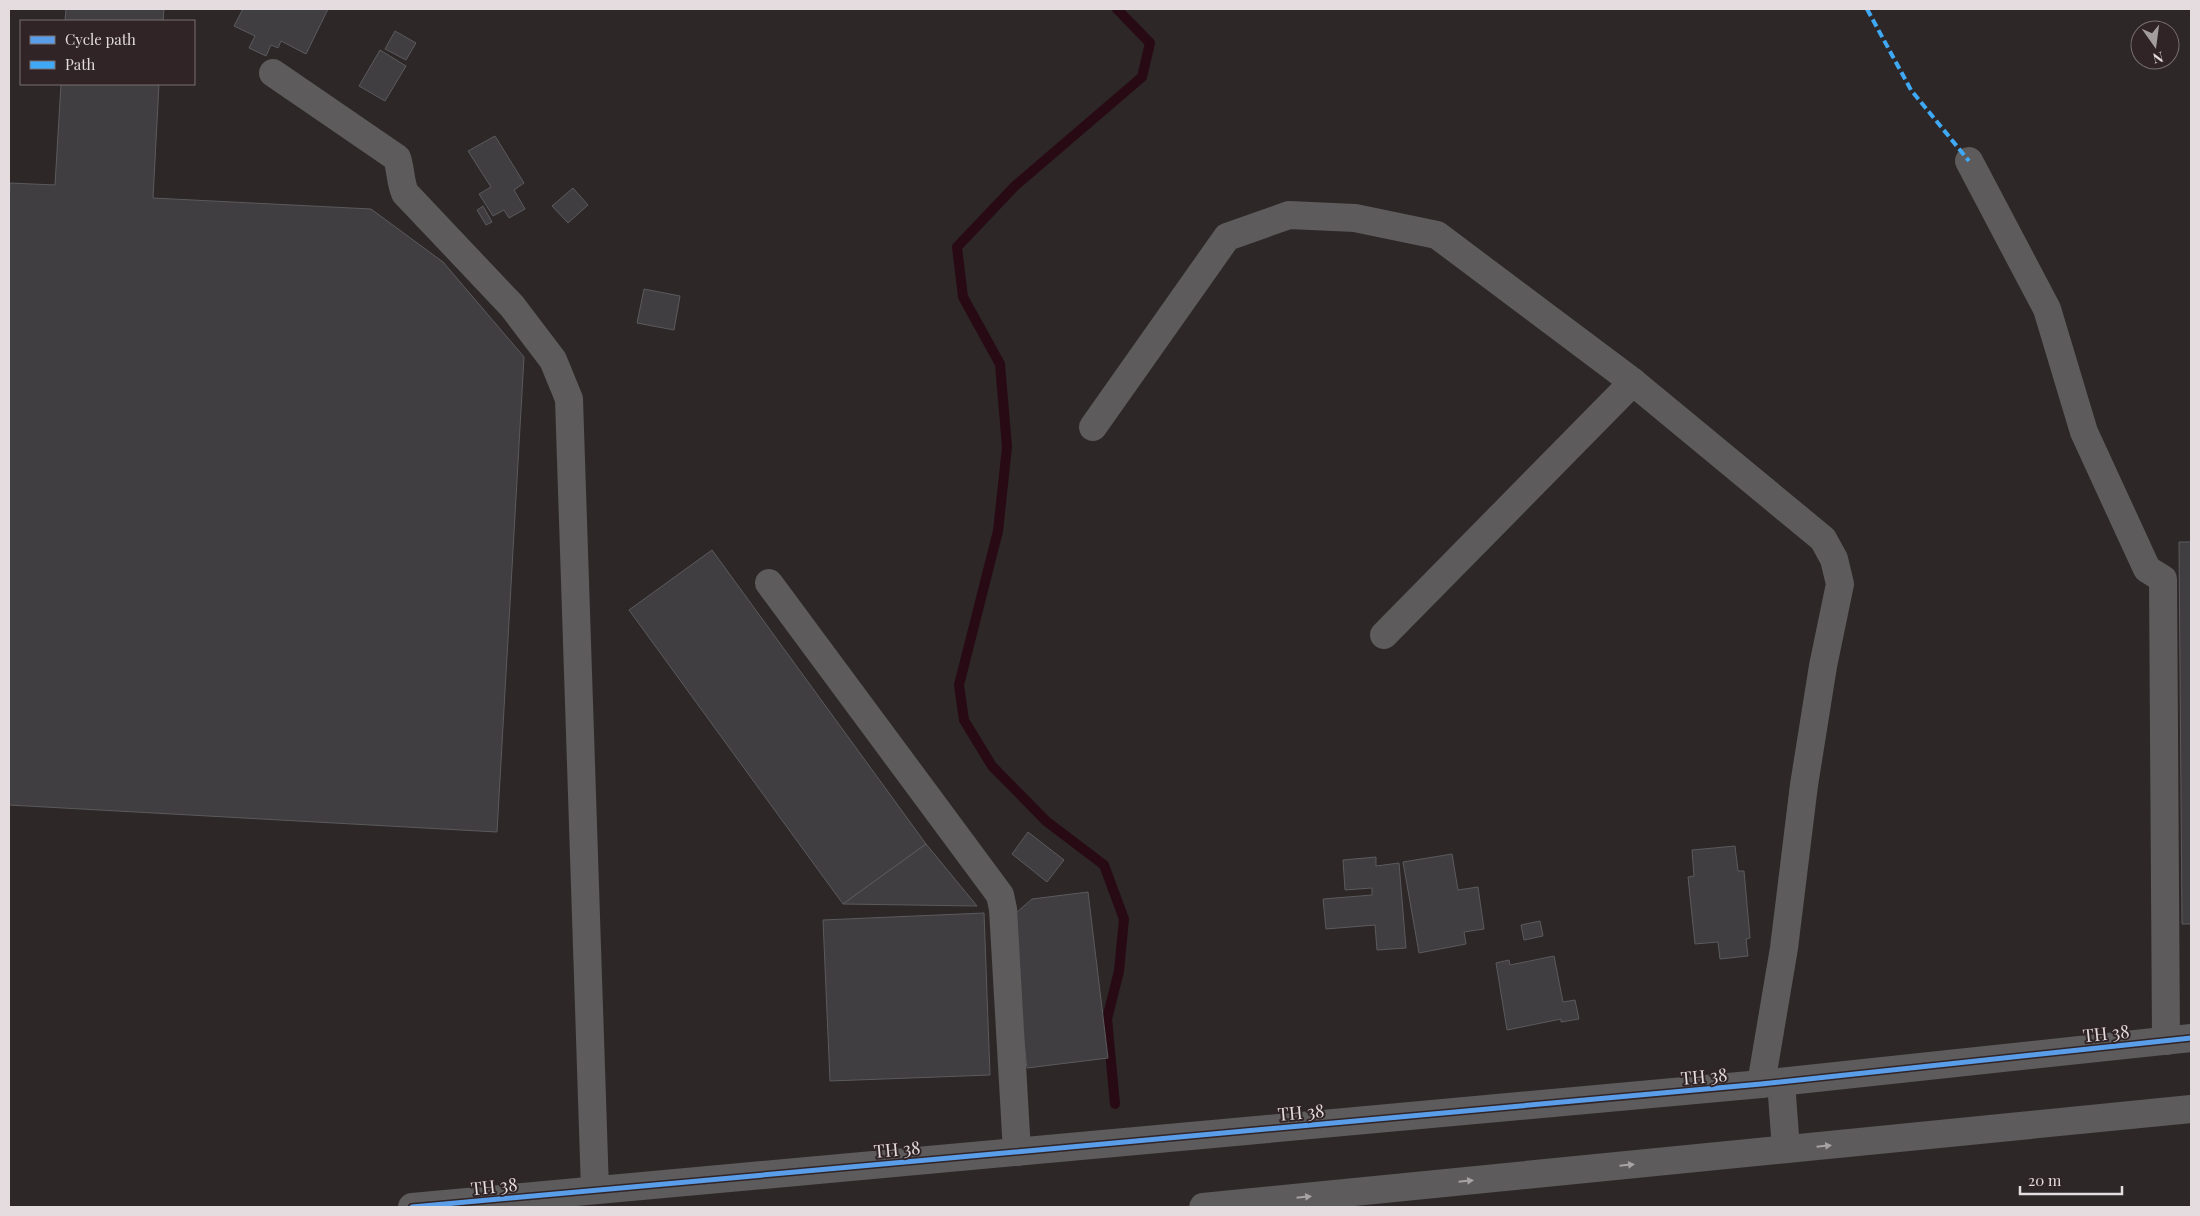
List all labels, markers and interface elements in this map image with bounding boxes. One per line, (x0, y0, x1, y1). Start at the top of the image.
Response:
legend (20, 20, 195, 85)
north arrow (2130, 20, 2180, 70)
text: Cycle path (65, 29, 136, 49)
text: N (2151, 48, 2165, 69)
text: Path (65, 54, 95, 74)
street label: TH 38 (2081, 1019, 2131, 1047)
street label: TH 38 (1680, 1062, 1728, 1090)
street label: TH 38 (1277, 1098, 1325, 1126)
street label: TH 38 (873, 1135, 921, 1163)
one-way arrow (1816, 1142, 1832, 1150)
one-way arrow (1620, 1161, 1636, 1169)
scale bar (2020, 1164, 2122, 1196)
text: 20 m (2028, 1170, 2062, 1190)
street label: TH 38 (469, 1172, 519, 1200)
one-way arrow (1458, 1177, 1474, 1185)
one-way arrow (1296, 1193, 1312, 1201)

